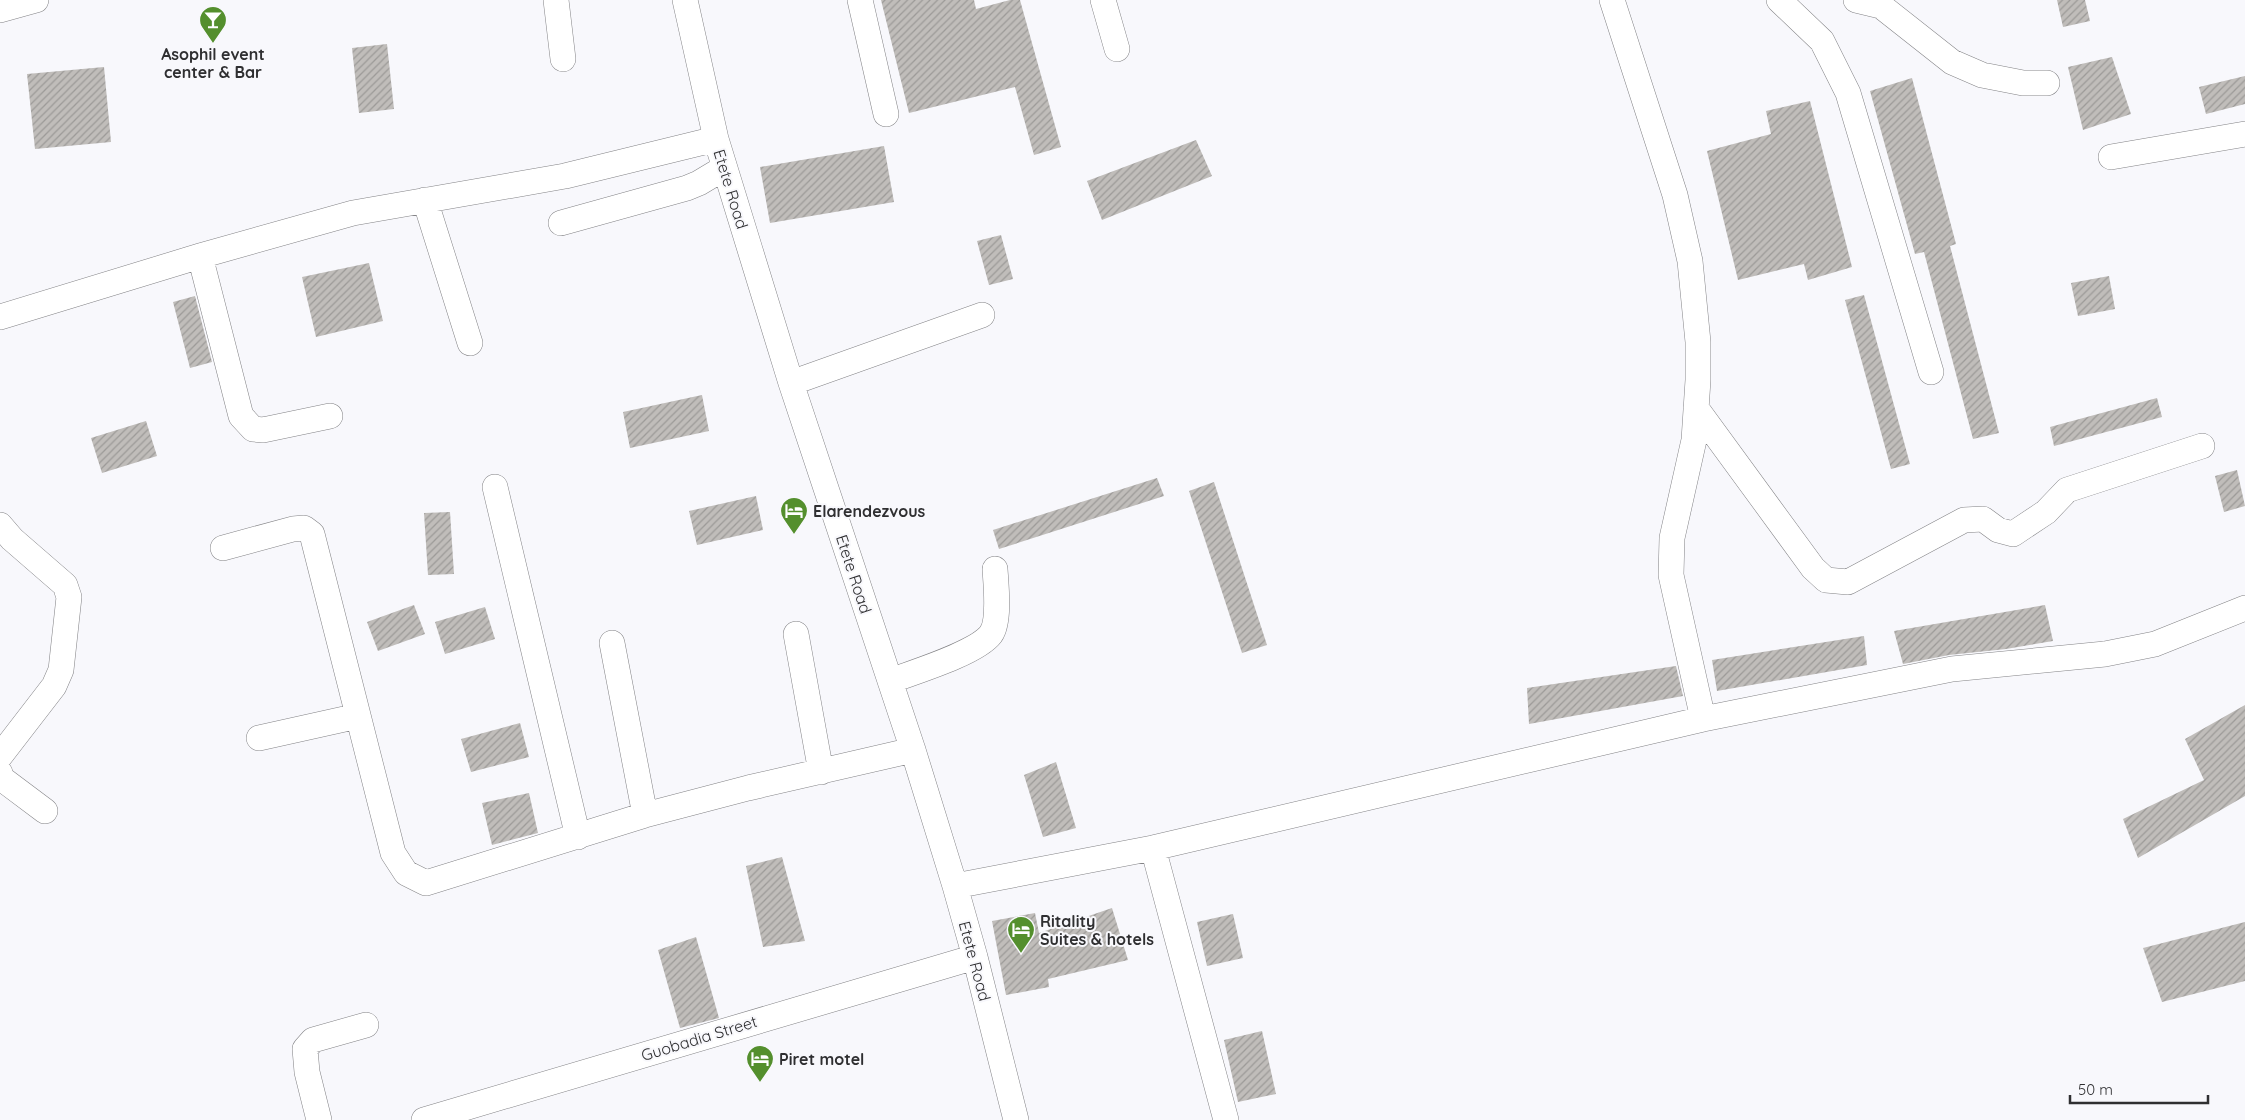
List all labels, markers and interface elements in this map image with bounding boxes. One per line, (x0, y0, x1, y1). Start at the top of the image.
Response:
bar icon: Asophil event center & Bar (198, 5, 228, 44)
place label: Asophil event center & Bar (161, 44, 265, 82)
street label: Etete Road (709, 147, 753, 231)
hotel icon: Elarendezvous (779, 496, 809, 535)
place label: Elarendezvous (813, 501, 926, 521)
street label: Etete Road (832, 532, 876, 616)
place label: Ritality Suites & hotels (1040, 911, 1154, 949)
hotel icon: Ritality Suites & hotels (1006, 915, 1036, 954)
street label: Etete Road (955, 919, 995, 1003)
street label: Guobadia Street (639, 1011, 759, 1065)
hotel icon: Piret motel (745, 1044, 775, 1083)
place label: Piret motel (779, 1049, 864, 1069)
scale bar (2070, 1072, 2208, 1104)
text: 50 m (2078, 1080, 2113, 1099)

